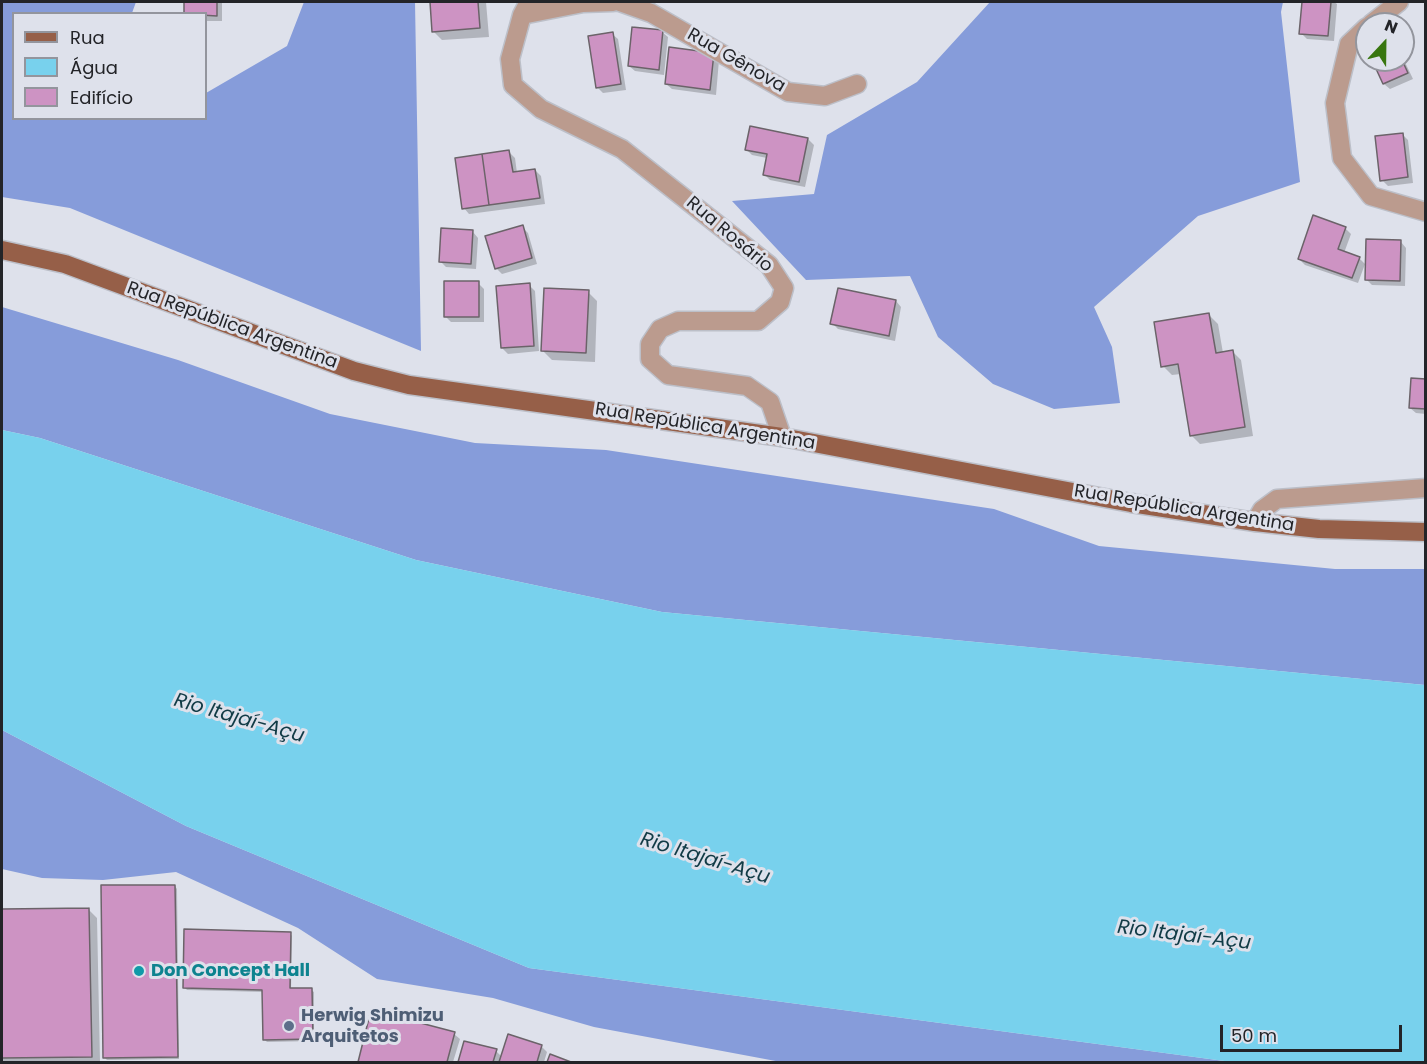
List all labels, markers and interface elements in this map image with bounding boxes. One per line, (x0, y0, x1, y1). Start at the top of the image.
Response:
legend (12, 12, 207, 120)
north arrow (1355, 12, 1415, 72)
text: N (1381, 14, 1401, 40)
street label: Rua Gênova (683, 24, 789, 98)
text: Rua (70, 25, 105, 50)
text: Água (70, 55, 118, 80)
text: Edifício (70, 85, 133, 110)
street label: Rua Rosário (681, 193, 777, 277)
street label: Rua República Argentina (124, 278, 340, 374)
street label: Rua República Argentina (593, 399, 817, 455)
street label: Rua República Argentina (1072, 481, 1296, 537)
water label: Rio Itajaí-Açu (171, 689, 307, 749)
water label: Rio Itajaí-Açu (637, 828, 773, 890)
water label: Rio Itajaí-Açu (1116, 916, 1252, 956)
place label: Don Concept Hall (151, 960, 310, 982)
marker: Don Concept Hall (132, 964, 146, 978)
place label: Herwig Shimizu Arquitetos (301, 1005, 444, 1048)
scale bar (1223, 1013, 1404, 1051)
marker: Herwig Shimizu Arquitetos (282, 1019, 296, 1033)
text: 50 m (1231, 1023, 1277, 1048)

